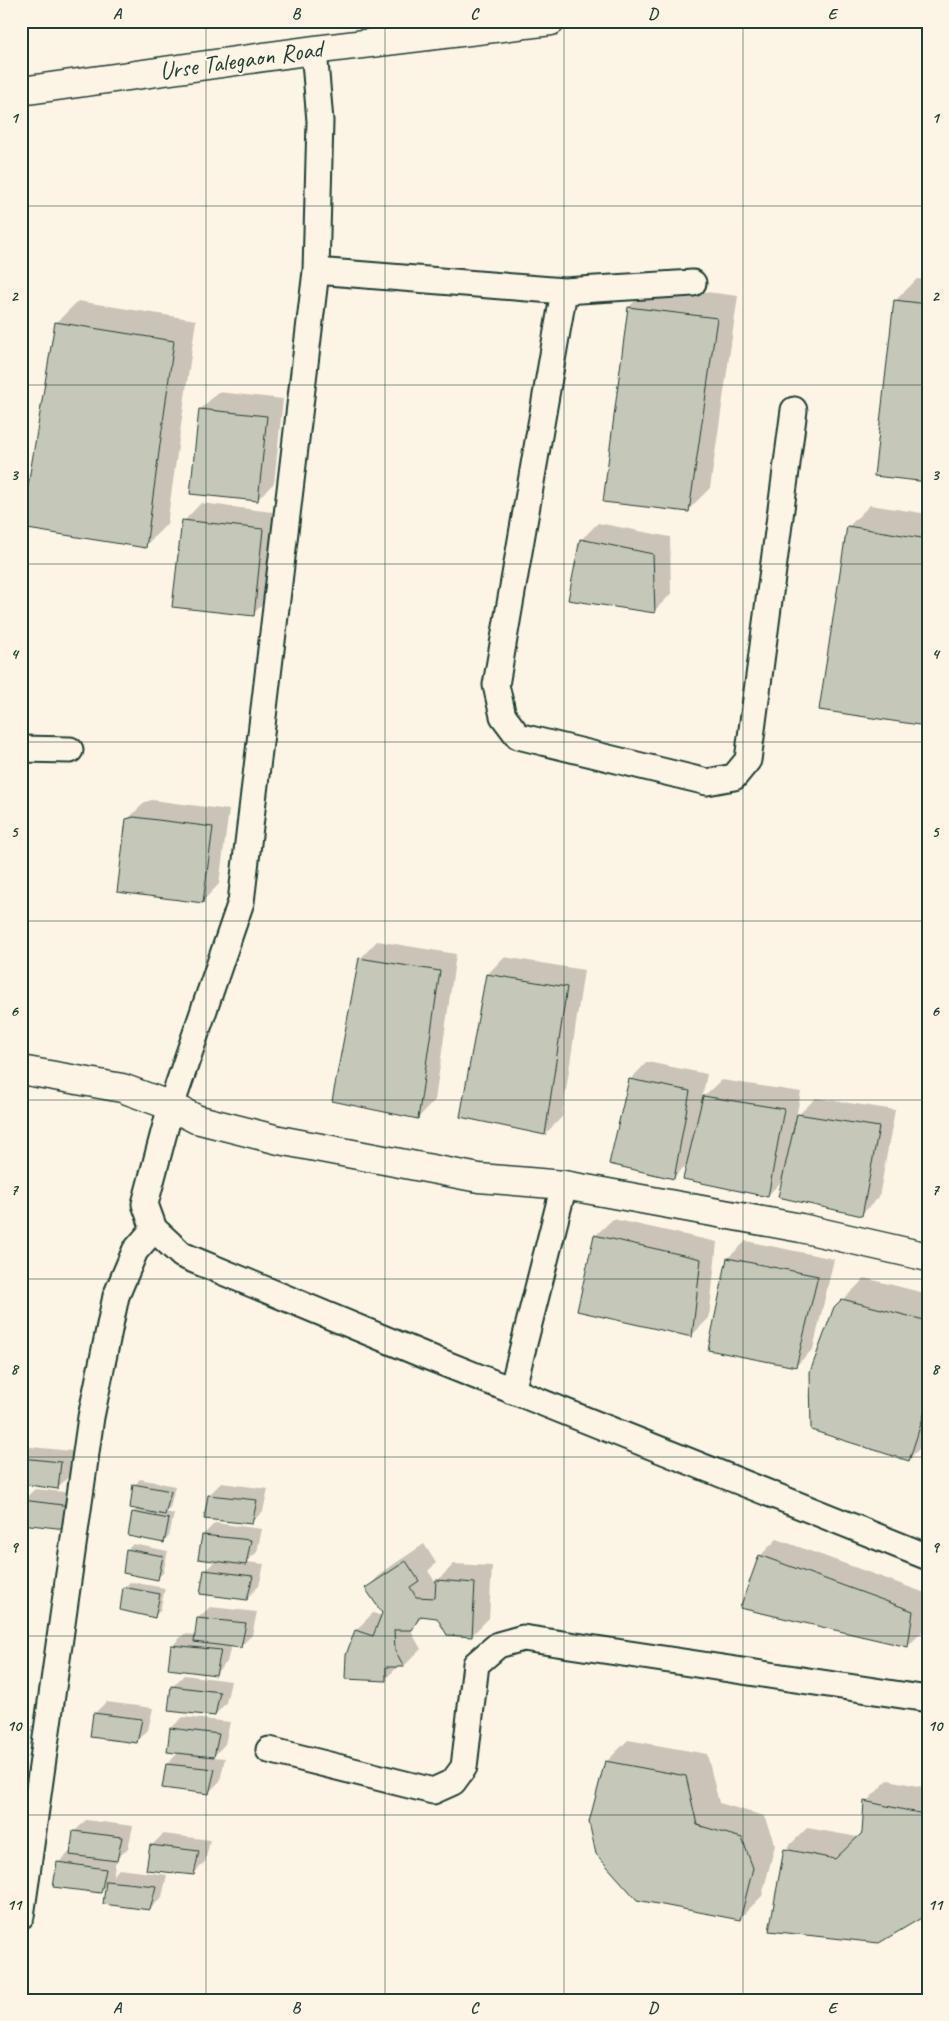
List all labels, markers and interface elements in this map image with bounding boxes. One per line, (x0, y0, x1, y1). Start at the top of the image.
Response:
text: A (113, 4, 123, 24)
text: B (292, 4, 302, 24)
text: C (470, 4, 480, 24)
text: D (648, 4, 659, 24)
text: E (828, 4, 839, 24)
street label: Urse Talegaon Road (157, 32, 328, 87)
text: 1 (10, 108, 19, 128)
text: 1 (931, 108, 940, 128)
text: 2 (10, 286, 19, 306)
text: 2 (931, 286, 940, 306)
text: 3 (10, 465, 19, 485)
text: 3 (931, 465, 940, 485)
text: 4 (10, 644, 19, 664)
text: 4 (931, 644, 940, 664)
text: 5 (11, 822, 20, 842)
text: 5 (932, 822, 941, 842)
text: 6 (10, 1001, 19, 1021)
text: 6 (931, 1001, 940, 1021)
text: 7 (10, 1180, 19, 1200)
text: 7 (931, 1180, 940, 1200)
text: 8 (10, 1359, 19, 1379)
text: 8 (931, 1359, 940, 1379)
text: 9 (10, 1537, 19, 1557)
text: 9 (931, 1537, 940, 1557)
text: 10 (7, 1716, 23, 1736)
text: 10 (928, 1716, 944, 1736)
text: 11 (7, 1895, 23, 1915)
text: 11 (928, 1895, 944, 1915)
text: A (113, 1998, 123, 2018)
text: B (292, 1998, 302, 2018)
text: C (470, 1998, 480, 2018)
text: D (648, 1998, 659, 2018)
text: E (828, 1998, 839, 2018)

